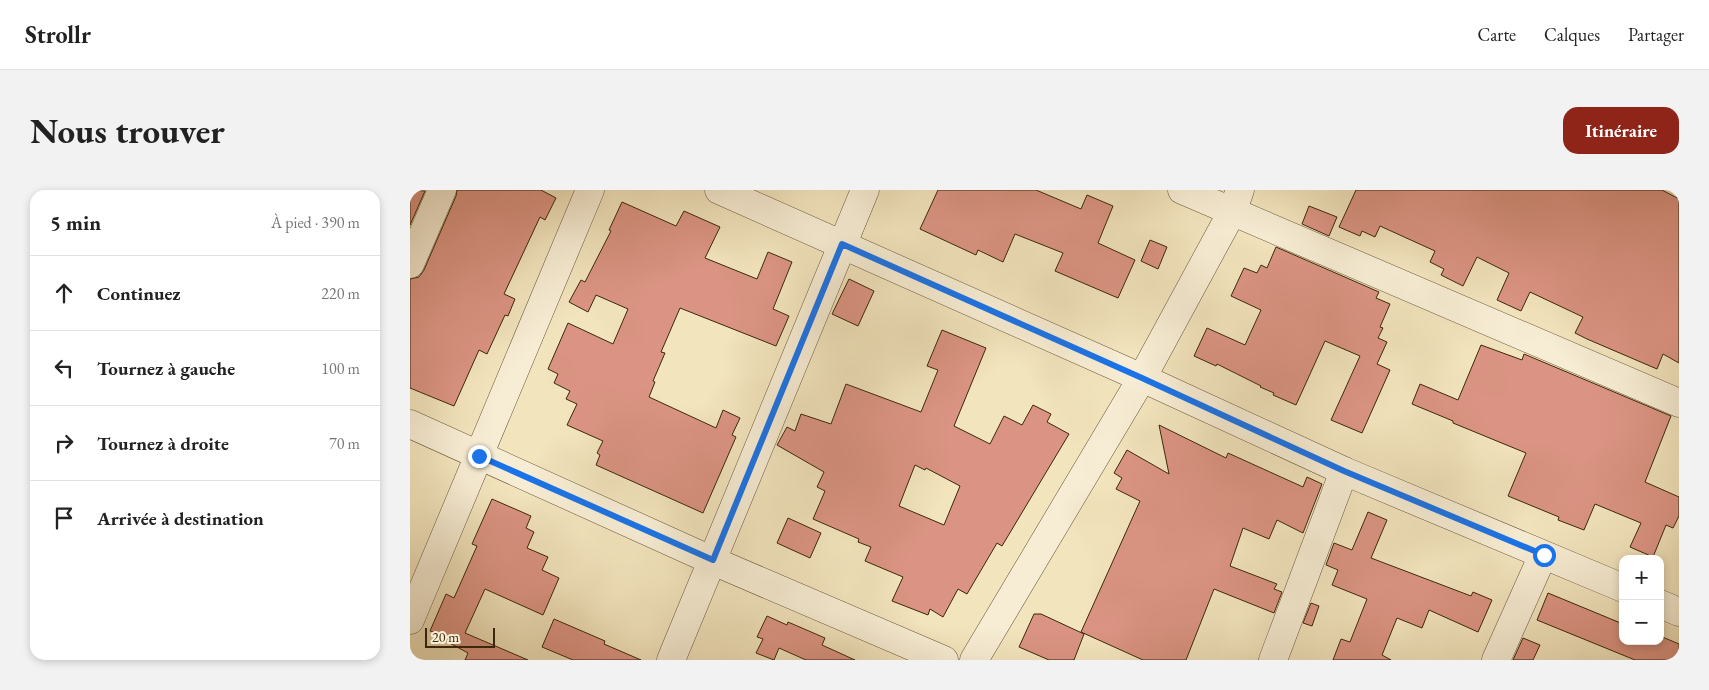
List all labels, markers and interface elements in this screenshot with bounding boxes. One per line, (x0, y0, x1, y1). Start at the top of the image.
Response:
text: Strollr (25, 19, 91, 50)
text: Carte (1477, 23, 1516, 46)
text: Calques (1544, 23, 1600, 46)
text: Partager (1628, 23, 1684, 46)
button: Itinéraire (1563, 107, 1679, 154)
text: Nous trouver (30, 108, 225, 153)
text: 5 min (50, 209, 101, 236)
text: À pied · 390 m (271, 212, 360, 233)
icon: ahead (50, 279, 78, 307)
text: Continuez (97, 281, 181, 306)
text: 220 m (321, 283, 360, 304)
icon: left (50, 354, 78, 382)
text: Tournez à gauche (97, 356, 235, 381)
text: 100 m (321, 358, 360, 379)
icon: right (50, 429, 78, 457)
text: Tournez à droite (97, 431, 229, 456)
text: 70 m (329, 433, 360, 454)
route end (468, 445, 491, 468)
icon: arrive (50, 504, 78, 532)
text: Arrivée à destination (97, 506, 264, 531)
route start (1533, 544, 1556, 567)
map controls (1619, 555, 1664, 645)
button: + (1619, 555, 1664, 600)
button: − (1619, 600, 1664, 645)
scale bar (425, 625, 495, 648)
text: 20 m (432, 628, 459, 646)

